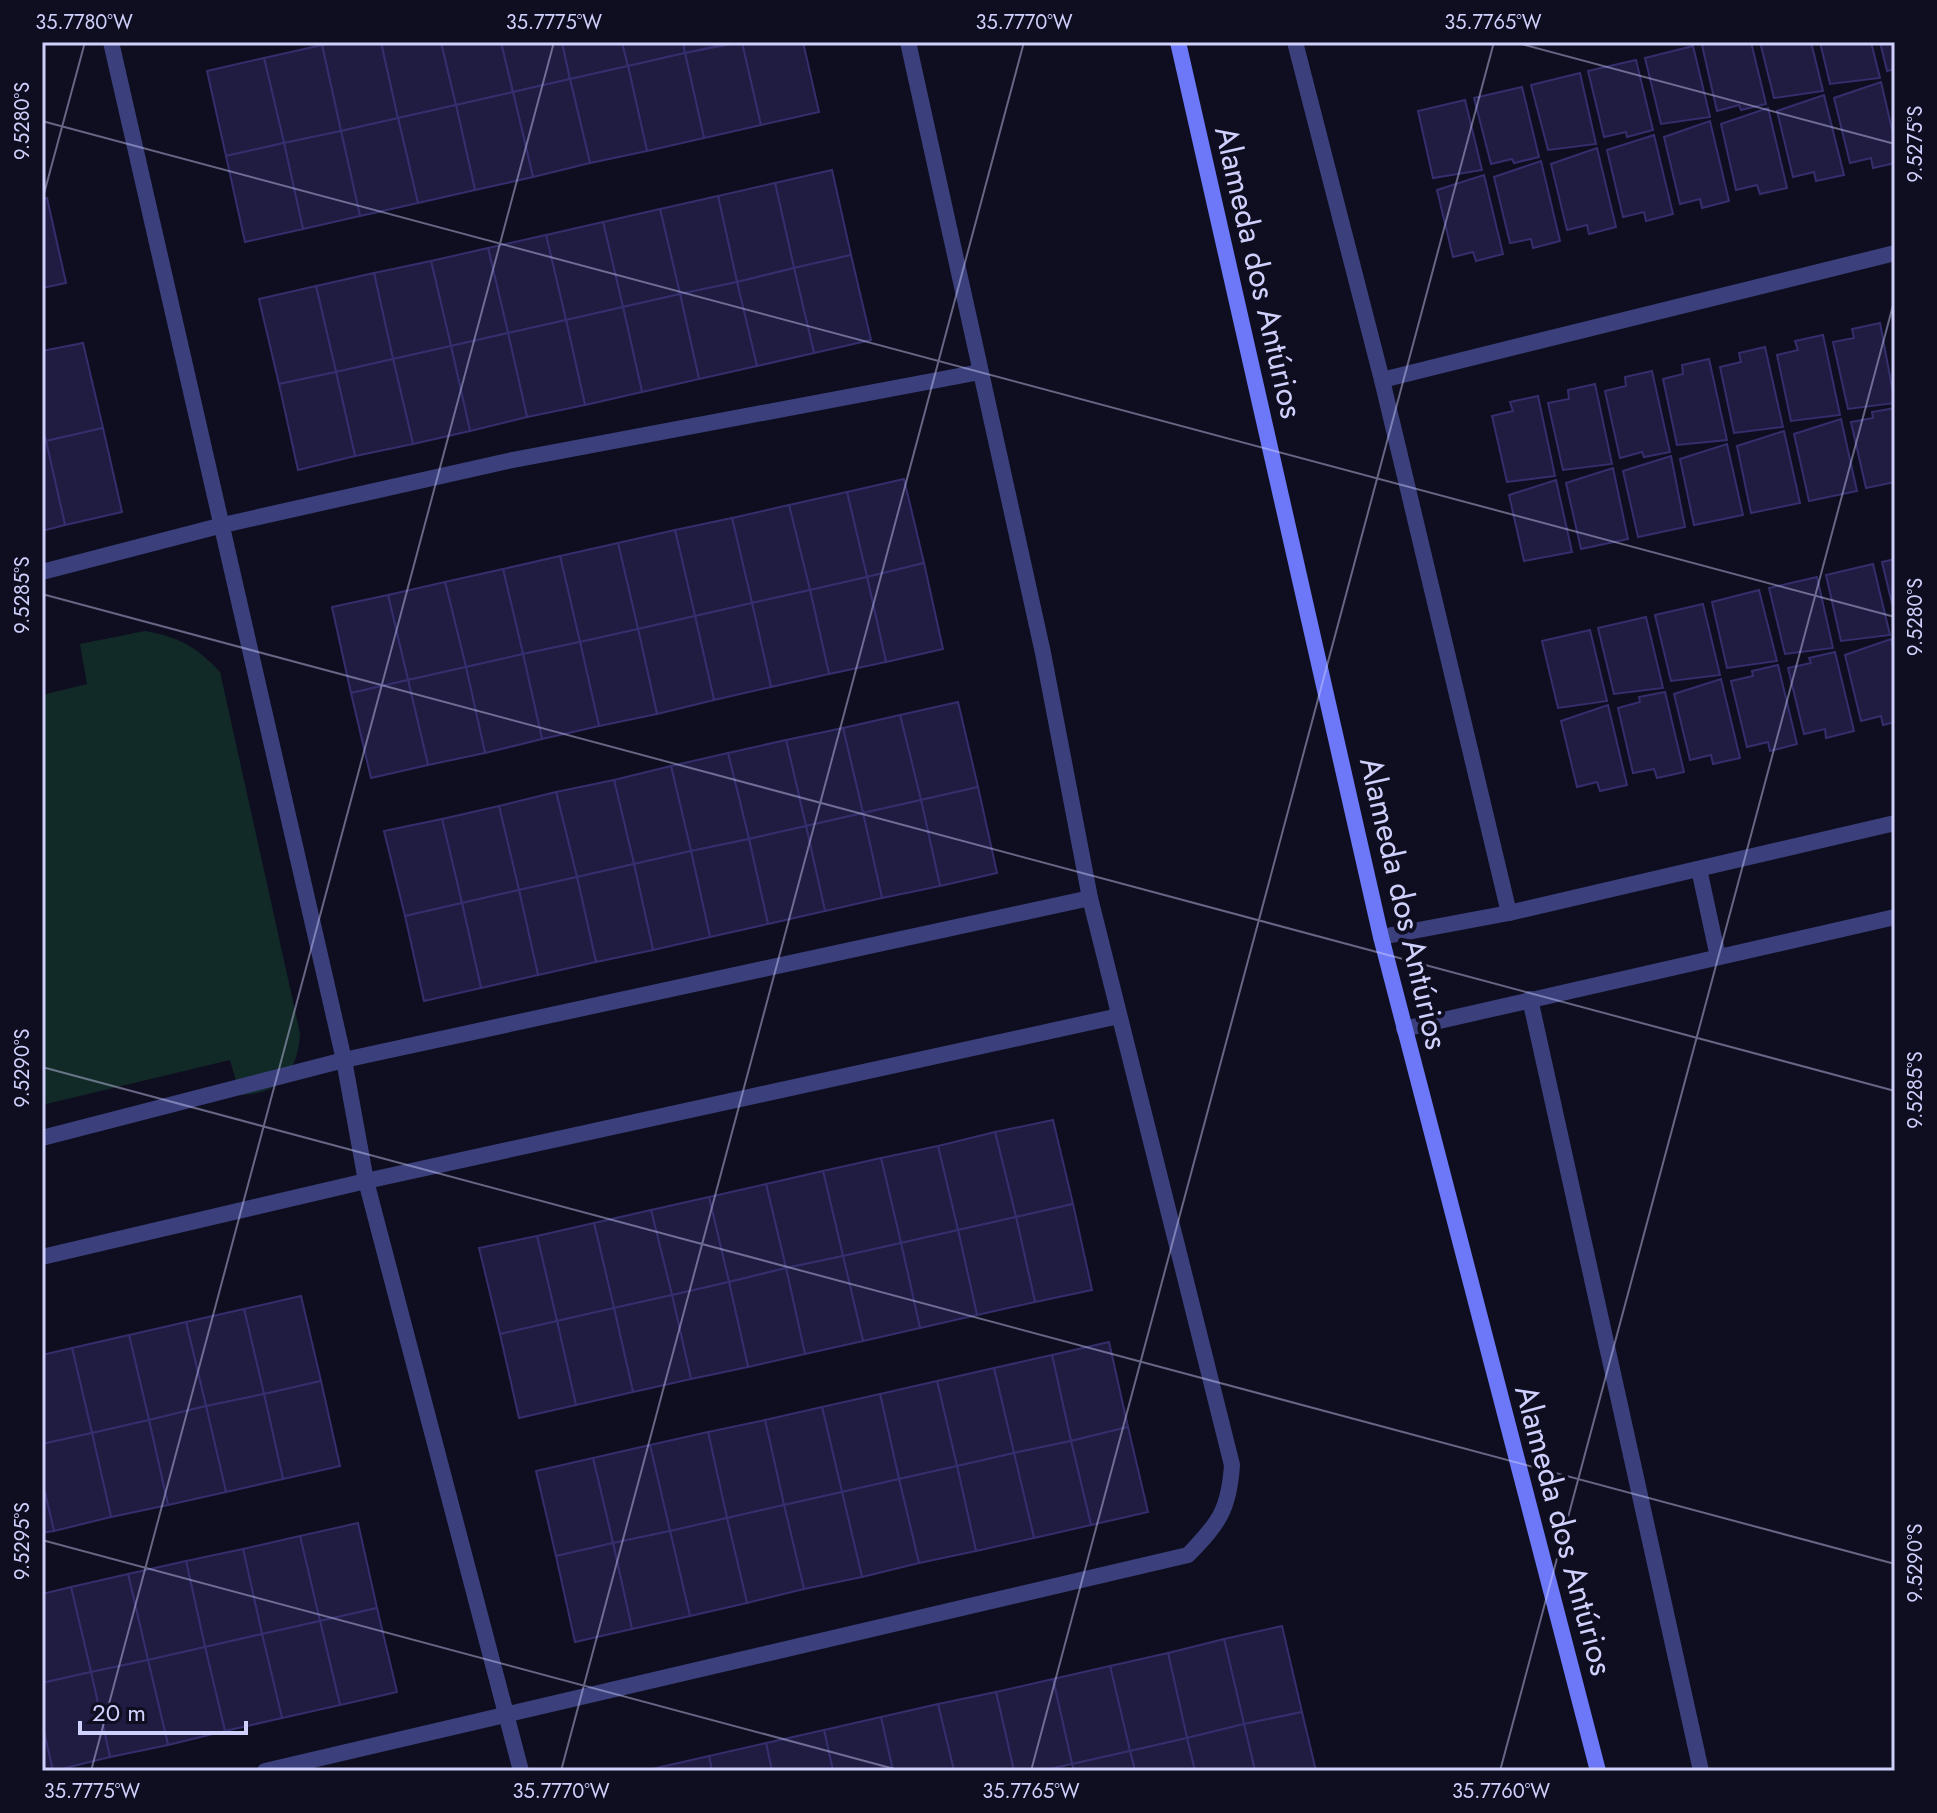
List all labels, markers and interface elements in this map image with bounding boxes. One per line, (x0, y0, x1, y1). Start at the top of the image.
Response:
text: 35.7780°W (35, 8, 133, 37)
text: 35.7775°W (506, 8, 602, 37)
text: 35.7770°W (975, 8, 1073, 37)
text: 35.7765°W (1444, 8, 1542, 37)
text: 9.5280°S (8, 82, 37, 160)
text: 9.5275°S (1901, 105, 1930, 183)
street label: Alameda dos Antúrios (1203, 121, 1315, 423)
text: 9.5285°S (8, 556, 37, 634)
text: 9.5280°S (1901, 578, 1930, 656)
street label: Alameda dos Antúrios (1348, 752, 1460, 1054)
text: 9.5290°S (8, 1029, 37, 1107)
text: 9.5285°S (1901, 1051, 1930, 1129)
street label: Alameda dos Antúrios (1503, 1380, 1625, 1680)
text: 9.5295°S (8, 1502, 37, 1580)
text: 9.5290°S (1901, 1524, 1930, 1602)
scale bar (80, 1685, 246, 1735)
text: 20 m (92, 1695, 146, 1730)
text: 35.7775°W (44, 1777, 140, 1806)
text: 35.7770°W (512, 1777, 610, 1806)
text: 35.7765°W (982, 1777, 1080, 1806)
text: 35.7760°W (1452, 1777, 1550, 1806)

